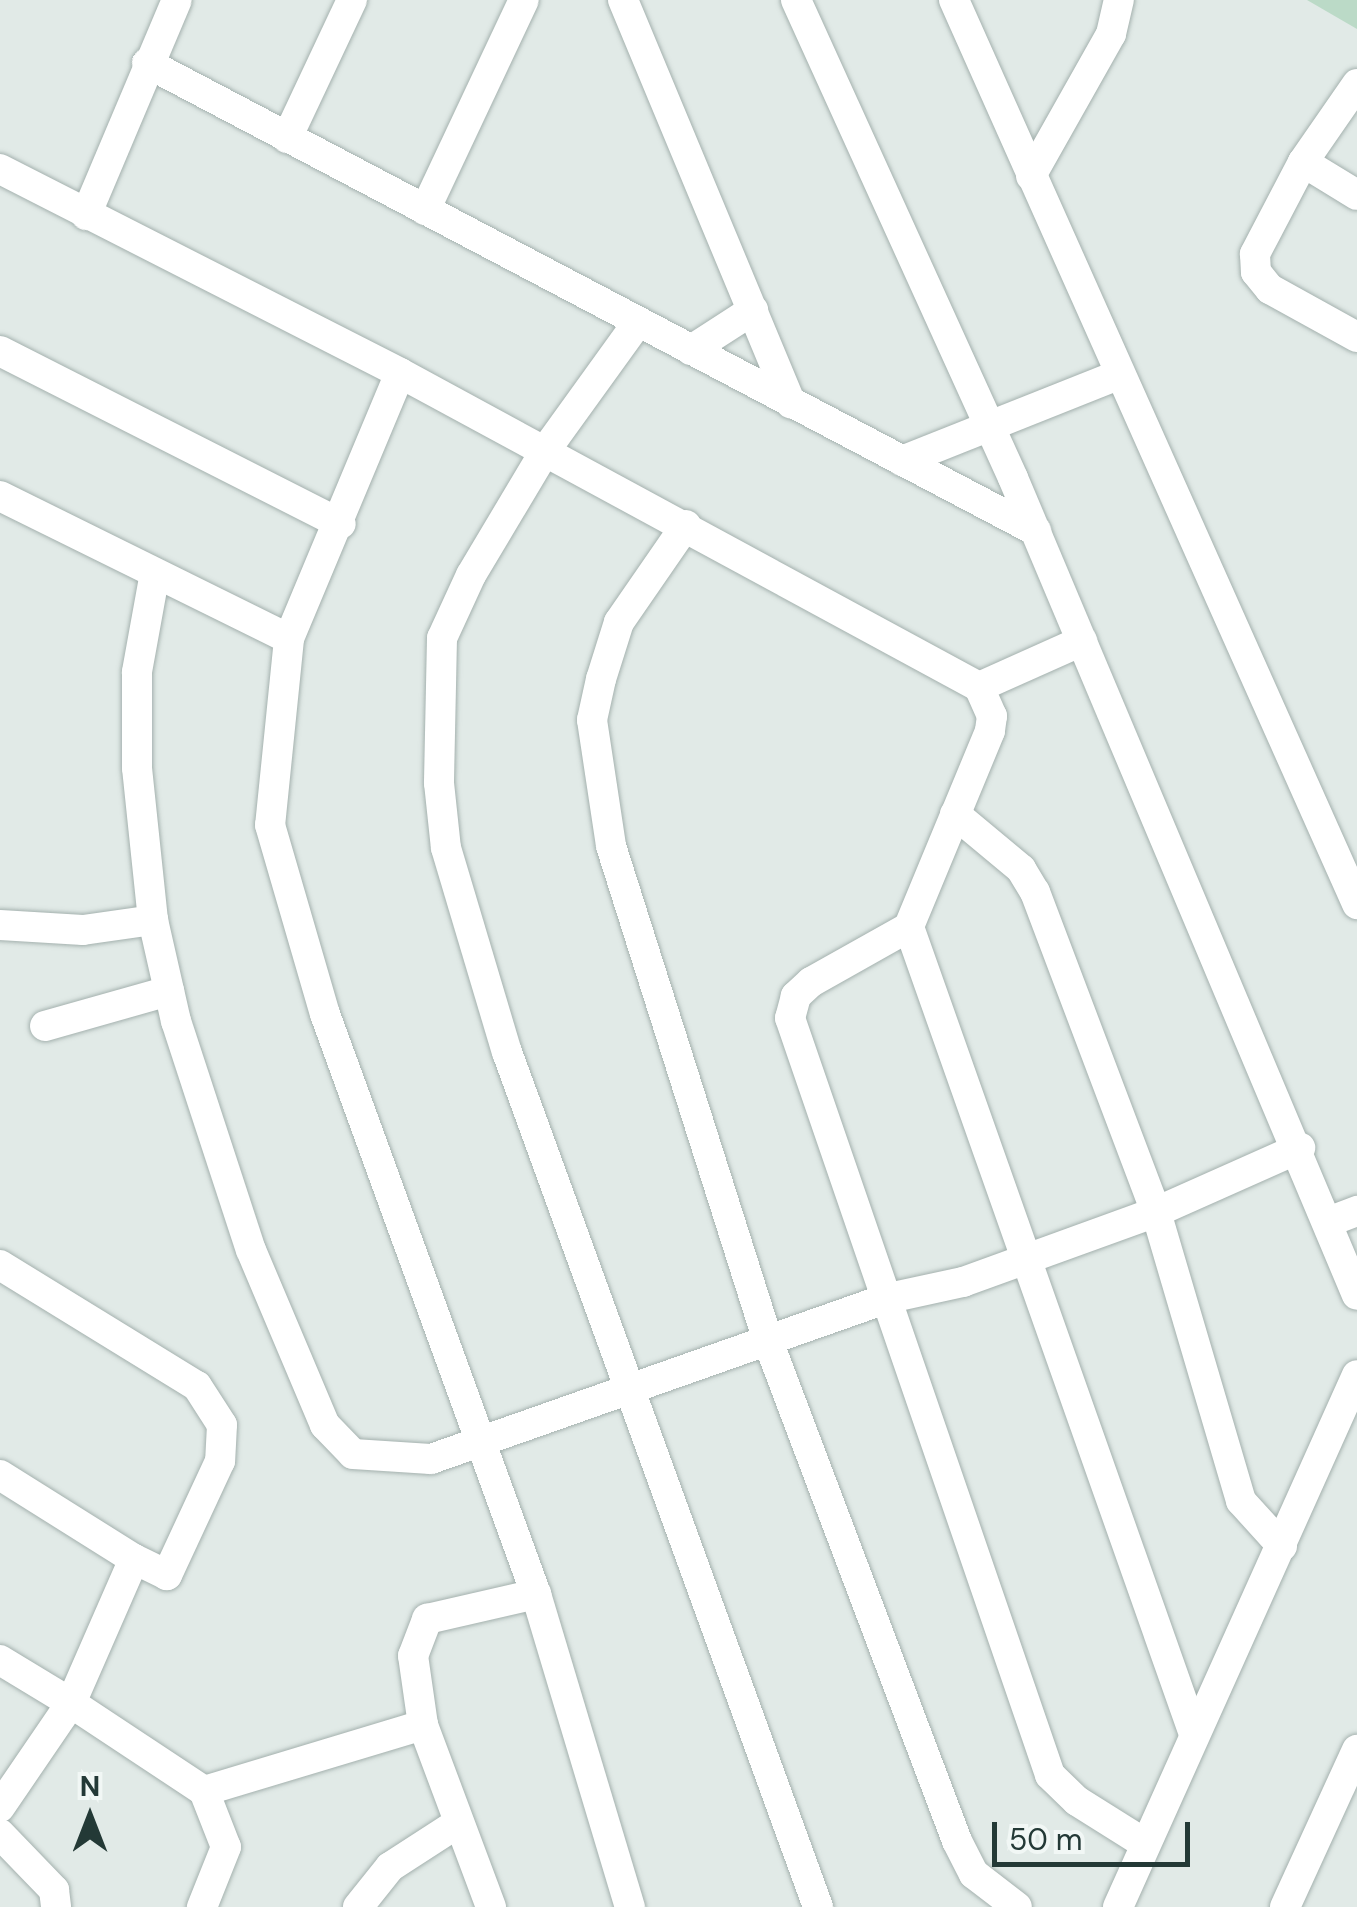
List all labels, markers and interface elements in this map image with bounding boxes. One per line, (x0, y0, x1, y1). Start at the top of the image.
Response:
north arrow (40, 1767, 140, 1867)
text: N (80, 1768, 100, 1805)
scale bar (997, 1802, 1194, 1864)
text: 50 m (1009, 1820, 1083, 1859)

